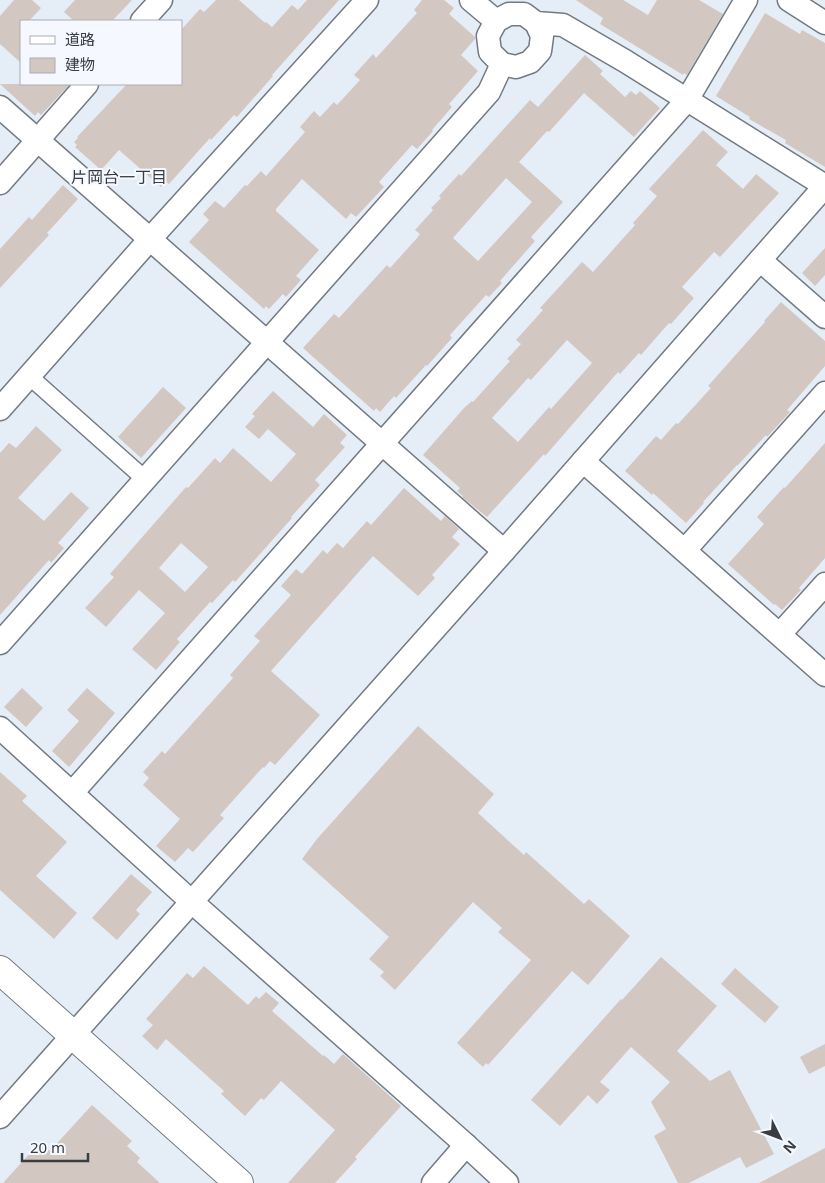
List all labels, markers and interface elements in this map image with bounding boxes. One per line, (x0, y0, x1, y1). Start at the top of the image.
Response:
legend (20, 20, 182, 85)
text: 道路 (65, 29, 95, 49)
text: 建物 (65, 54, 95, 74)
district label: 片岡台一丁目 (71, 166, 167, 188)
north arrow (755, 1113, 805, 1163)
scale bar (22, 1130, 89, 1162)
text: N (779, 1136, 801, 1158)
text: 20 m (30, 1137, 65, 1157)

